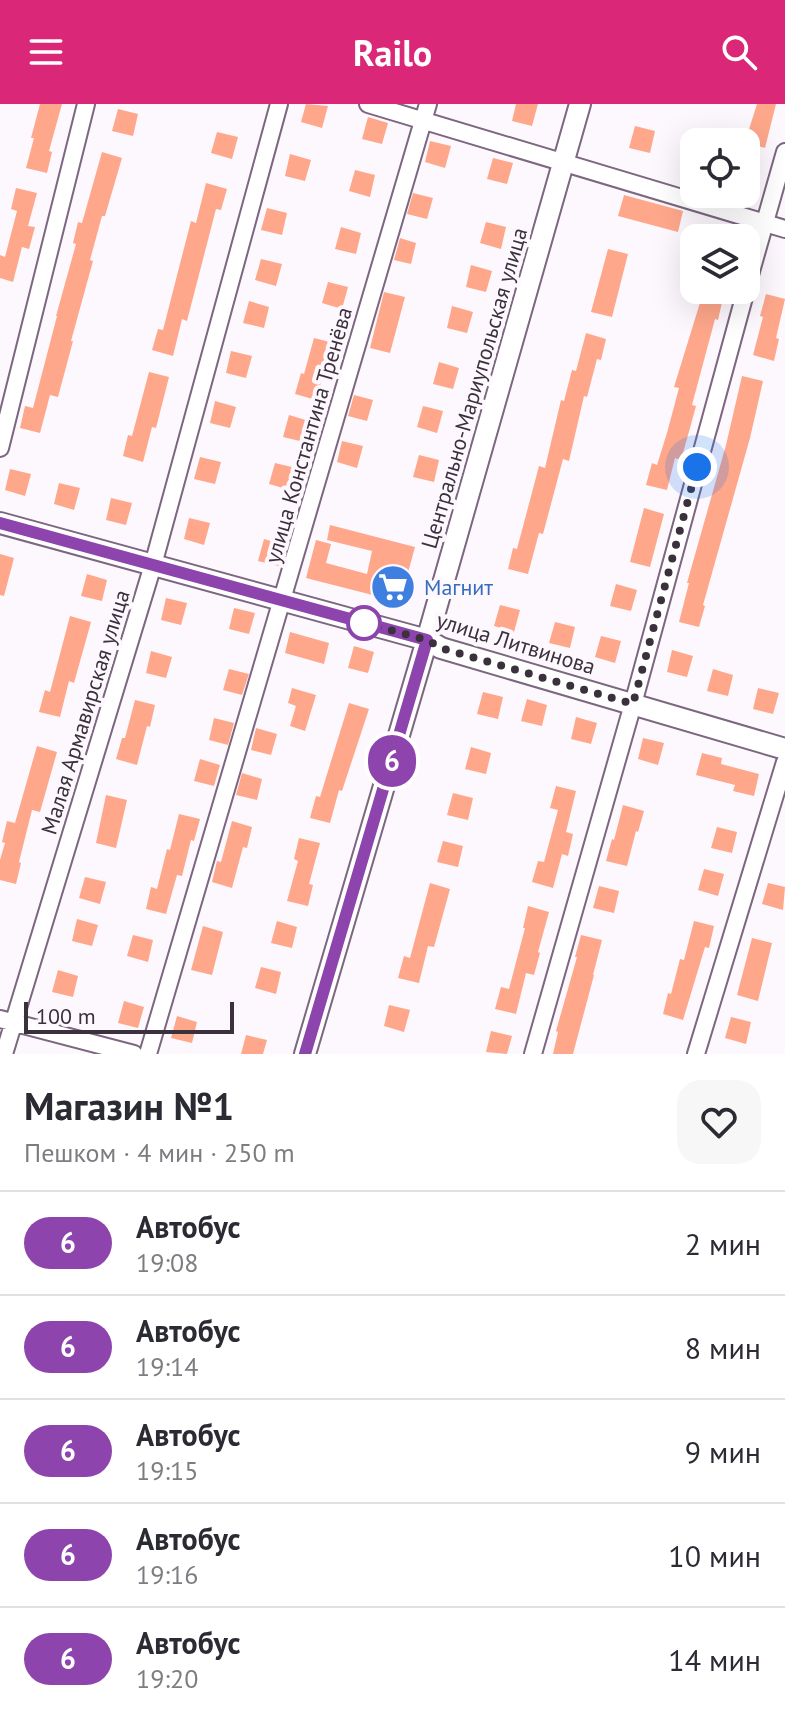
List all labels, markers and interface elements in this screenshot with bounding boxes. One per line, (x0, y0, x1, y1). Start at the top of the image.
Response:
text: Railo (353, 29, 432, 76)
icon: menu (24, 30, 68, 74)
icon: search (717, 30, 761, 74)
map controls (680, 128, 760, 304)
button: locate (680, 128, 760, 208)
street label: Центрально-Мариупольская улица (415, 224, 533, 552)
button: layers (680, 224, 760, 304)
street label: улица Константина Тренёва (258, 304, 358, 566)
your location (677, 447, 717, 487)
supermarket icon: Магнит (369, 563, 417, 611)
place label: Магнит (424, 573, 493, 601)
street label: Малая Армавирская улица (34, 586, 136, 838)
unlabelled marker (347, 606, 381, 640)
street label: улица Литвинова (433, 606, 599, 680)
line badge: 6 (366, 735, 418, 787)
text: 6 (384, 742, 400, 779)
scale bar (24, 998, 234, 1034)
text: 100 m (36, 1002, 96, 1030)
button: heart (677, 1080, 761, 1164)
text: Магазин №1 (24, 1081, 234, 1130)
text: Пешком · 4 мин · 250 m (24, 1136, 295, 1169)
text: Автобус (136, 1207, 241, 1246)
text: 6 (60, 1224, 76, 1261)
text: 2 мин (685, 1224, 761, 1263)
text: 19:08 (136, 1246, 198, 1279)
text: Автобус (136, 1311, 241, 1350)
text: 6 (60, 1328, 76, 1365)
text: 8 мин (685, 1328, 761, 1367)
text: 19:14 (136, 1350, 198, 1383)
text: Автобус (136, 1415, 241, 1454)
text: 6 (60, 1432, 76, 1469)
text: 9 мин (685, 1432, 761, 1471)
text: 19:15 (136, 1454, 198, 1487)
text: Автобус (136, 1519, 241, 1558)
text: 6 (60, 1536, 76, 1573)
text: 10 мин (668, 1536, 761, 1575)
text: 19:16 (136, 1558, 198, 1591)
text: Автобус (136, 1623, 241, 1662)
text: 6 (60, 1640, 76, 1677)
text: 14 мин (668, 1640, 761, 1679)
text: 19:20 (136, 1662, 198, 1695)

